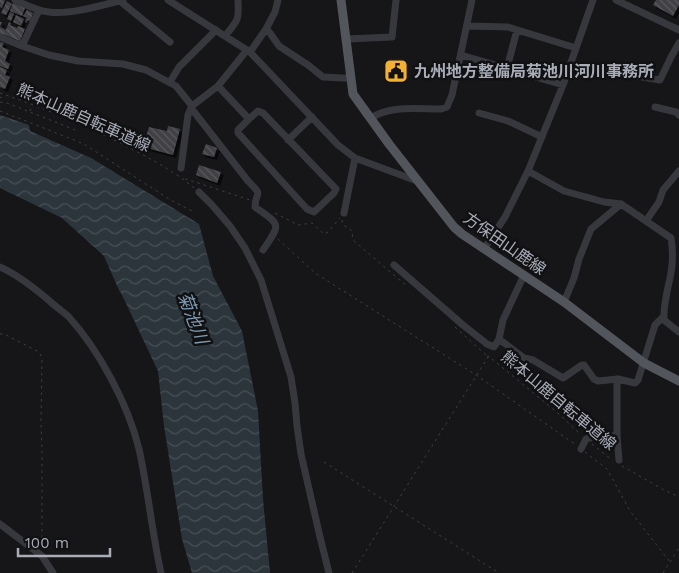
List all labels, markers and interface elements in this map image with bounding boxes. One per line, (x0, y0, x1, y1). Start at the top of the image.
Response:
public building icon: 九州地方整備局菊池川河川事務所 (383, 58, 409, 84)
place label: 九州地方整備局菊池川河川事務所 (414, 62, 654, 81)
street label: 熊本山鹿自転車道線 (14, 79, 153, 155)
street label: 方保田山鹿線 (460, 208, 549, 279)
water label: 菊池川 (174, 289, 214, 349)
street label: 熊本山鹿自転車道線 (497, 347, 620, 454)
scale bar (18, 526, 110, 558)
text: 100 m (25, 534, 69, 552)

